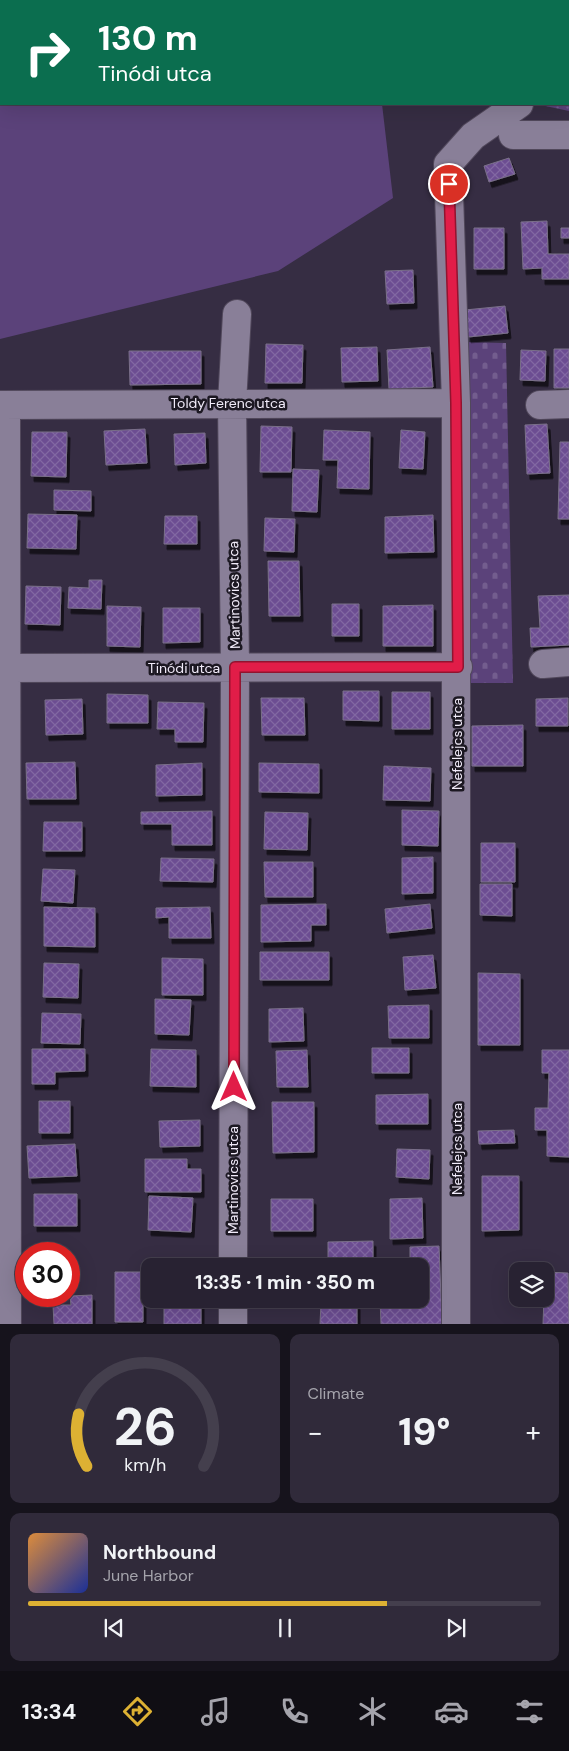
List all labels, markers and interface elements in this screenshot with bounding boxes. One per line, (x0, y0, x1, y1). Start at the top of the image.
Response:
text: 130 m (98, 15, 198, 61)
icon: right (15, 20, 80, 85)
text: Tinódi utca (98, 59, 212, 88)
pin (428, 163, 470, 205)
icon: arrive (435, 170, 463, 198)
street label: Toldy Ferenc utca (170, 394, 286, 412)
street label: Martinovics utca (224, 541, 244, 649)
street label: Tinódi utca (148, 659, 220, 677)
street label: Nefelejcs utca (448, 698, 466, 790)
position arrow (207, 1060, 259, 1112)
street label: Nefelejcs utca (448, 1103, 466, 1195)
street label: Martinovics utca (224, 1126, 242, 1234)
speed limit sign: 30 (15, 1242, 80, 1307)
map controls (509, 1262, 554, 1307)
button: layers (509, 1262, 554, 1307)
text: 13:35 · 1 min · 350 m (195, 1270, 375, 1295)
text: Climate (308, 1383, 364, 1404)
text: 26 (113, 1393, 176, 1461)
text: 19° (398, 1407, 450, 1457)
text: − (308, 1414, 323, 1451)
text: + (526, 1414, 541, 1451)
text: km/h (124, 1453, 166, 1477)
text: Northbound (103, 1540, 216, 1565)
text: June Harbor (103, 1565, 194, 1586)
icon: previous (100, 1614, 128, 1642)
icon: pause (271, 1614, 299, 1642)
icon: next (442, 1614, 470, 1642)
icon: directions (120, 1694, 155, 1729)
icon: music (198, 1694, 233, 1729)
icon: phone (277, 1694, 312, 1729)
icon: climate (355, 1694, 390, 1729)
icon: car (434, 1694, 469, 1729)
icon: filters (512, 1694, 547, 1729)
text: 13:34 (22, 1697, 76, 1726)

